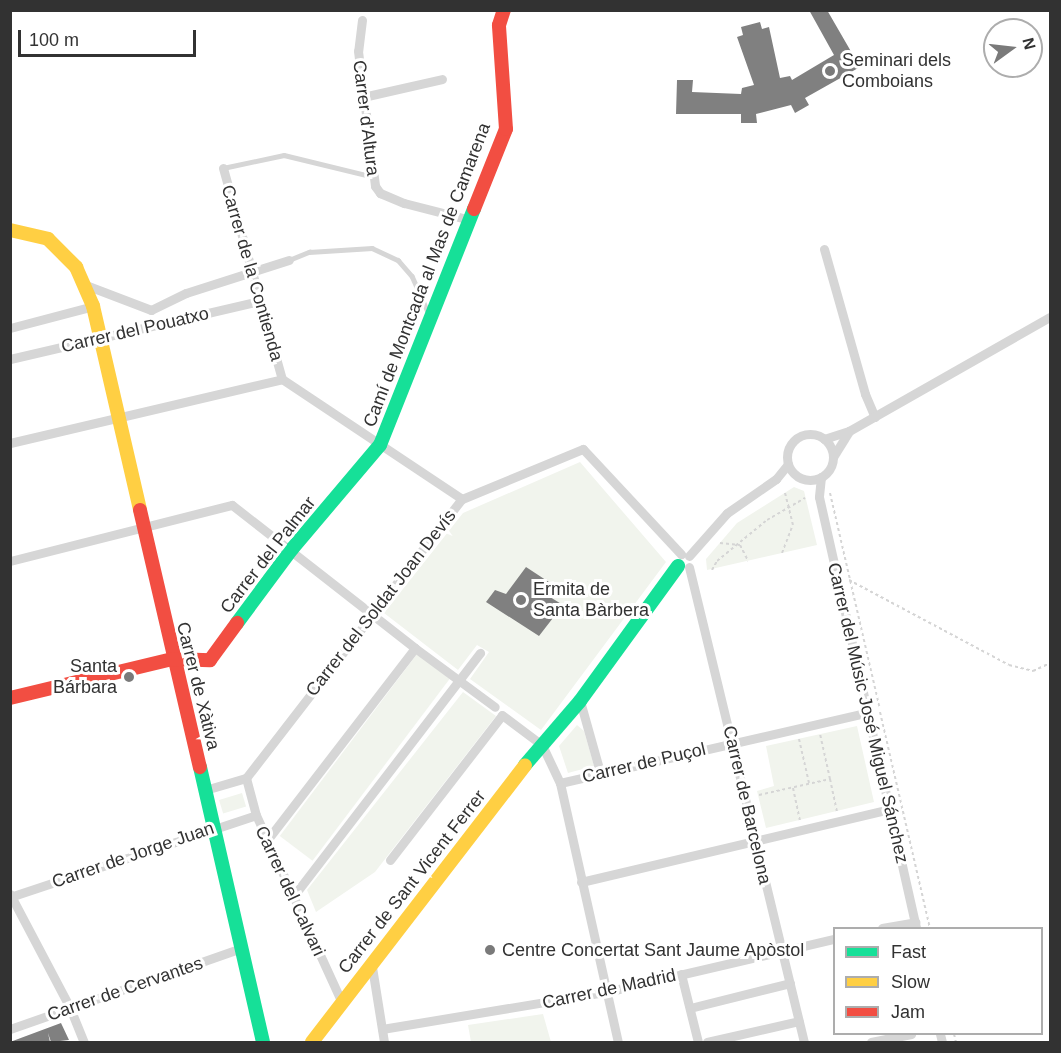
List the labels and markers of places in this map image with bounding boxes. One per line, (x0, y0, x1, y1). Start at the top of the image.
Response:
place label: Seminari dels Comboians (842, 50, 951, 92)
marker: Seminari dels Comboians (823, 64, 837, 78)
place label: Ermita de Santa Bàrbera (533, 579, 649, 622)
marker: Ermita de Santa Bàrbera (514, 593, 528, 607)
place label: Santa Bárbara (53, 656, 117, 698)
marker: Santa Bárbara (122, 670, 136, 684)
place label: Centre Concertat Sant Jaume Apòstol (502, 939, 805, 961)
marker: Centre Concertat Sant Jaume Apòstol (483, 943, 497, 957)

